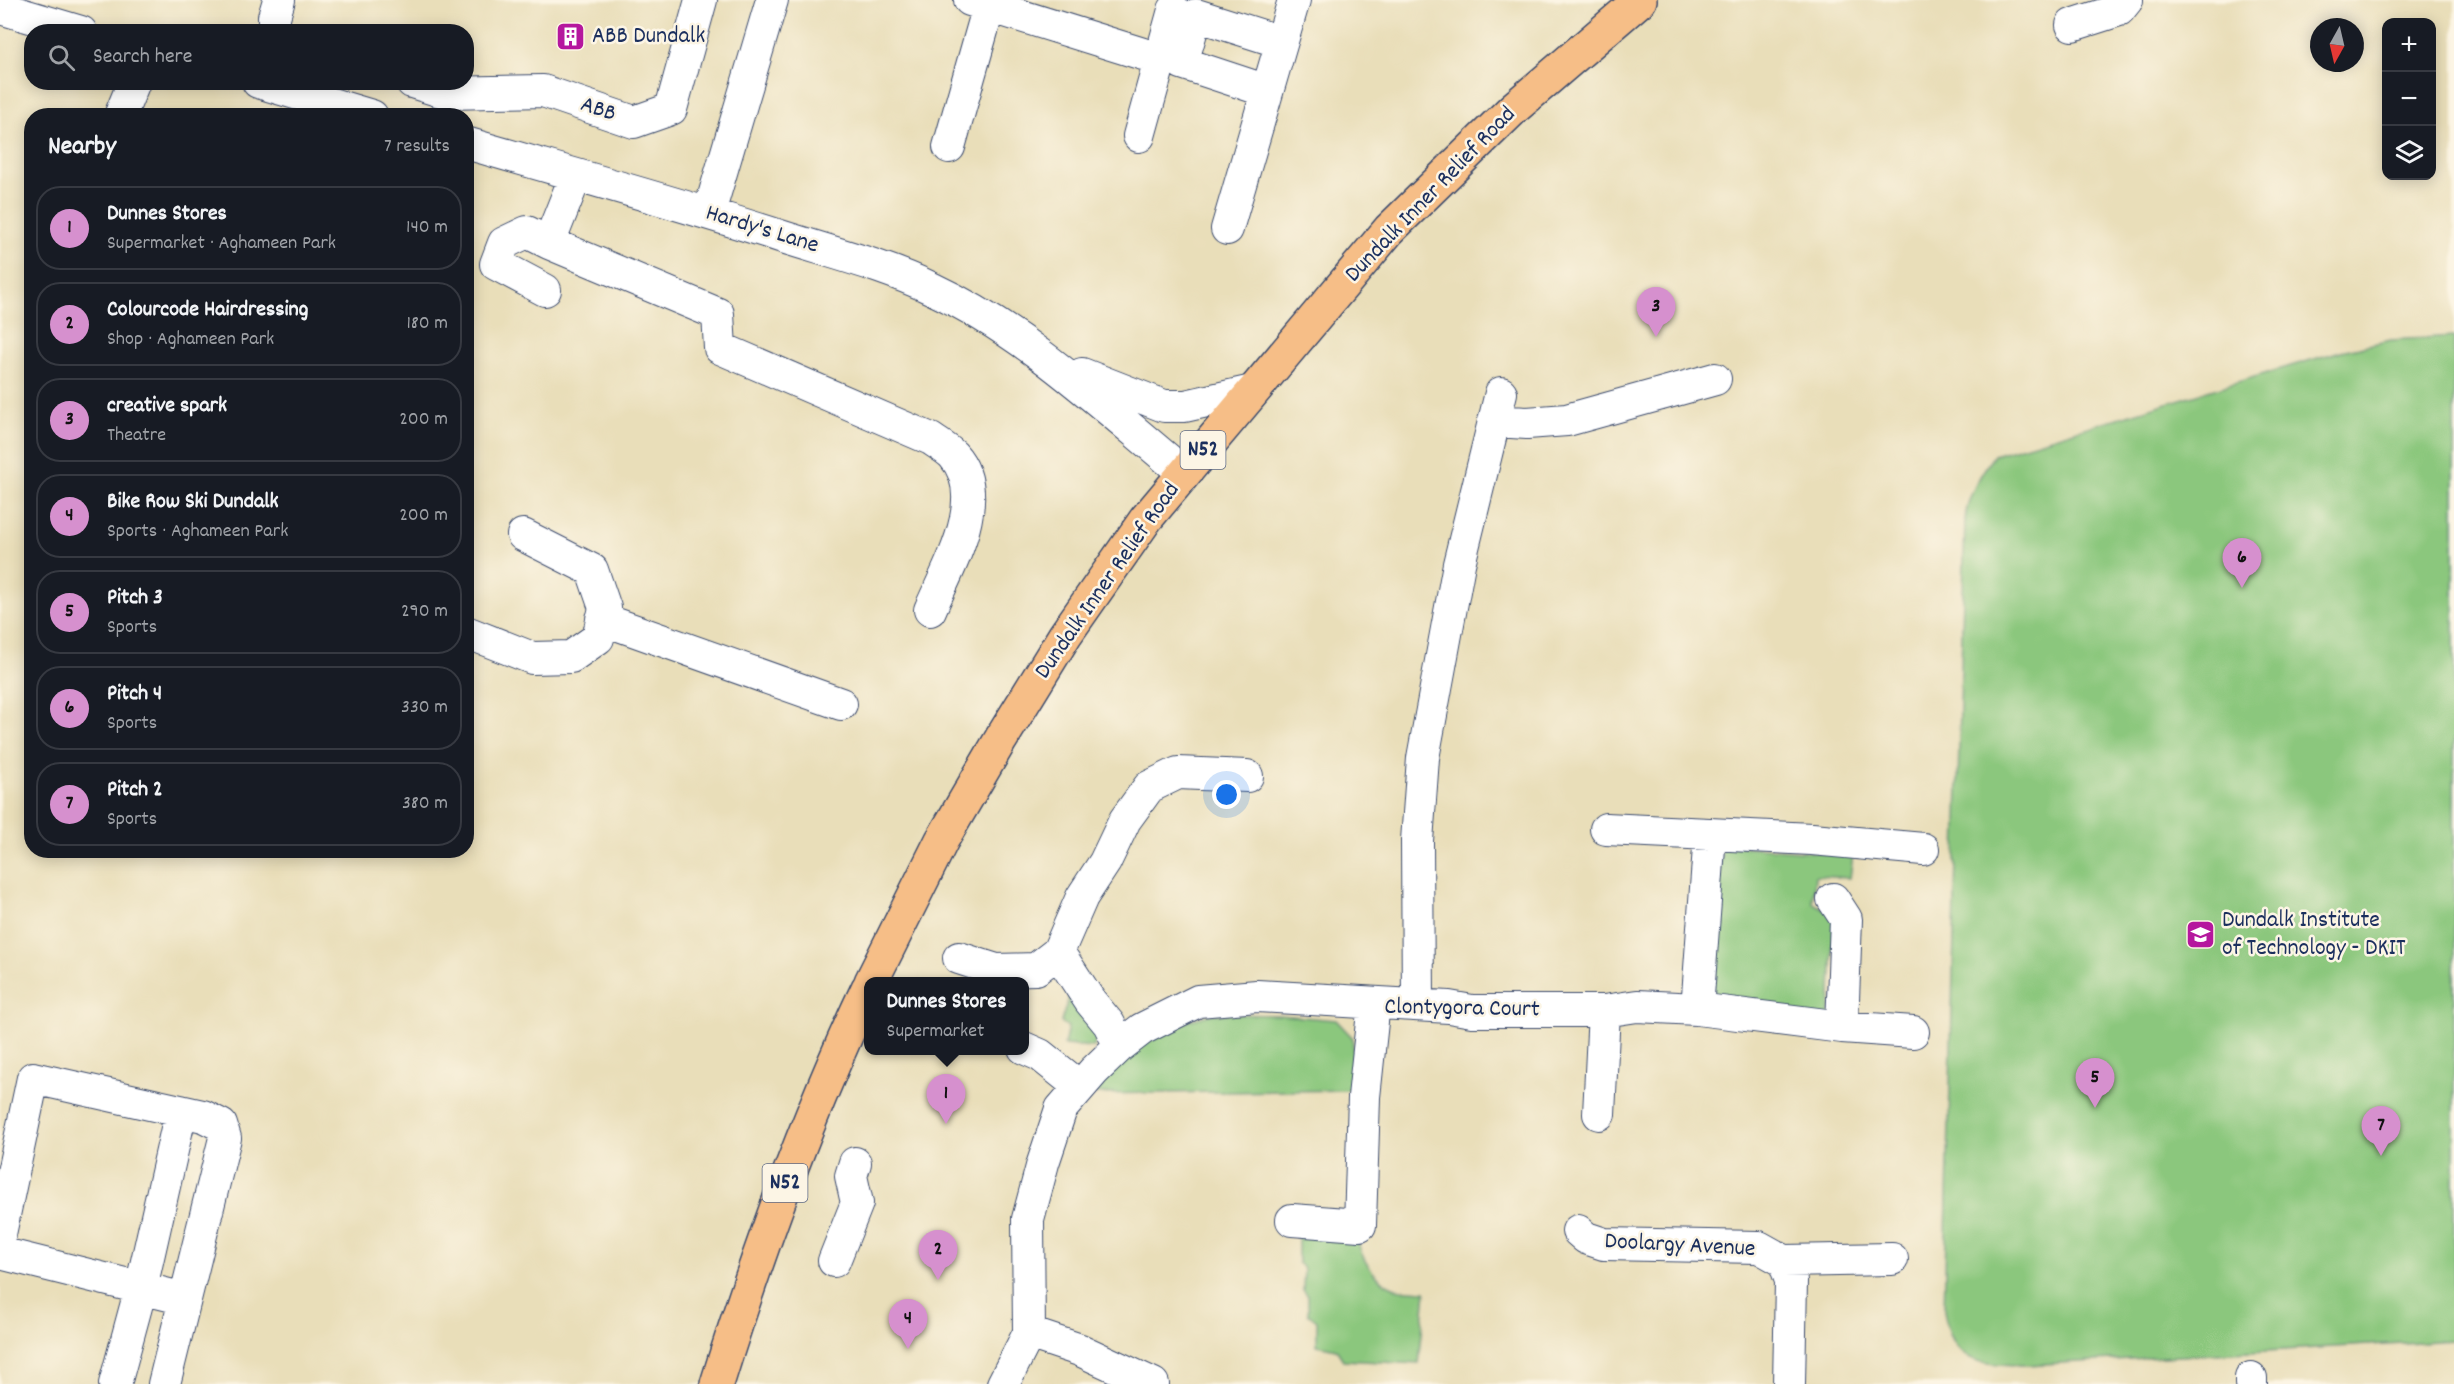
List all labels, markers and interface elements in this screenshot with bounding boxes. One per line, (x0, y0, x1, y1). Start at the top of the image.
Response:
north arrow (2310, 18, 2364, 72)
map controls (2382, 18, 2436, 180)
button: + (2382, 18, 2436, 72)
place label: ABB Dundalk (592, 20, 705, 54)
building icon: ABB Dundalk (555, 21, 587, 53)
search box (24, 24, 474, 90)
icon: search (45, 41, 78, 74)
text: Search here (93, 42, 192, 73)
button: − (2382, 72, 2436, 126)
street label: ABB (576, 88, 620, 132)
street label: Dundalk Inner Relief Road (1338, 99, 1524, 291)
button: layers (2382, 126, 2436, 180)
text: Nearby (48, 129, 116, 166)
text: 7 results (384, 133, 450, 161)
street label: Hardy's Lane (701, 197, 823, 263)
text: Dunnes Stores (107, 199, 227, 230)
text: 1 (67, 214, 72, 242)
text: 140 m (406, 214, 448, 242)
text: Supermarket · Aghameen Park (107, 230, 336, 258)
pin: 3 (1636, 288, 1676, 337)
text: Colourcode Hairdressing (107, 295, 308, 326)
text: 2 (65, 310, 74, 338)
text: 180 m (406, 310, 448, 338)
text: Shop · Aghameen Park (107, 326, 274, 354)
text: creative spark (107, 391, 227, 422)
text: 3 (65, 406, 74, 434)
text: 200 m (399, 406, 448, 434)
text: Theatre (107, 422, 166, 450)
road number: N52 (1180, 431, 1226, 469)
street label: Dundalk Inner Relief Road (1027, 476, 1189, 686)
text: Bike Row Ski Dundalk (107, 487, 279, 518)
text: 4 (65, 502, 74, 530)
text: 200 m (399, 502, 448, 530)
text: Sports · Aghameen Park (107, 518, 288, 546)
pin: 6 (2222, 538, 2262, 588)
text: Pitch 3 (107, 583, 163, 614)
text: 5 (65, 598, 74, 626)
text: 290 m (401, 598, 448, 626)
text: Sports (107, 614, 157, 642)
text: Pitch 4 (107, 679, 162, 710)
text: 6 (65, 694, 74, 722)
text: 330 m (401, 694, 448, 722)
text: Sports (107, 710, 157, 738)
text: Pitch 2 (107, 775, 163, 806)
your location (1212, 780, 1241, 809)
text: 7 (66, 790, 73, 818)
text: 380 m (402, 790, 448, 818)
text: Sports (107, 806, 157, 834)
place label: Dundalk Institute of Technology - DKIT (2222, 904, 2406, 966)
school or university icon: Dundalk Institute of Technology - DKIT (2185, 919, 2217, 951)
popup (864, 977, 1029, 1055)
text: Dunnes Stores (887, 987, 1006, 1018)
street label: Clontygora Court (1384, 991, 1540, 1027)
text: Supermarket (887, 1018, 984, 1046)
pin: 5 (2076, 1058, 2114, 1108)
pin: 1 (926, 1074, 966, 1124)
pin: 7 (2362, 1106, 2400, 1156)
road number: N52 (762, 1164, 808, 1202)
street label: Doolargy Avenue (1604, 1225, 1756, 1267)
pin: 2 (918, 1230, 958, 1280)
pin: 4 (888, 1300, 928, 1349)

